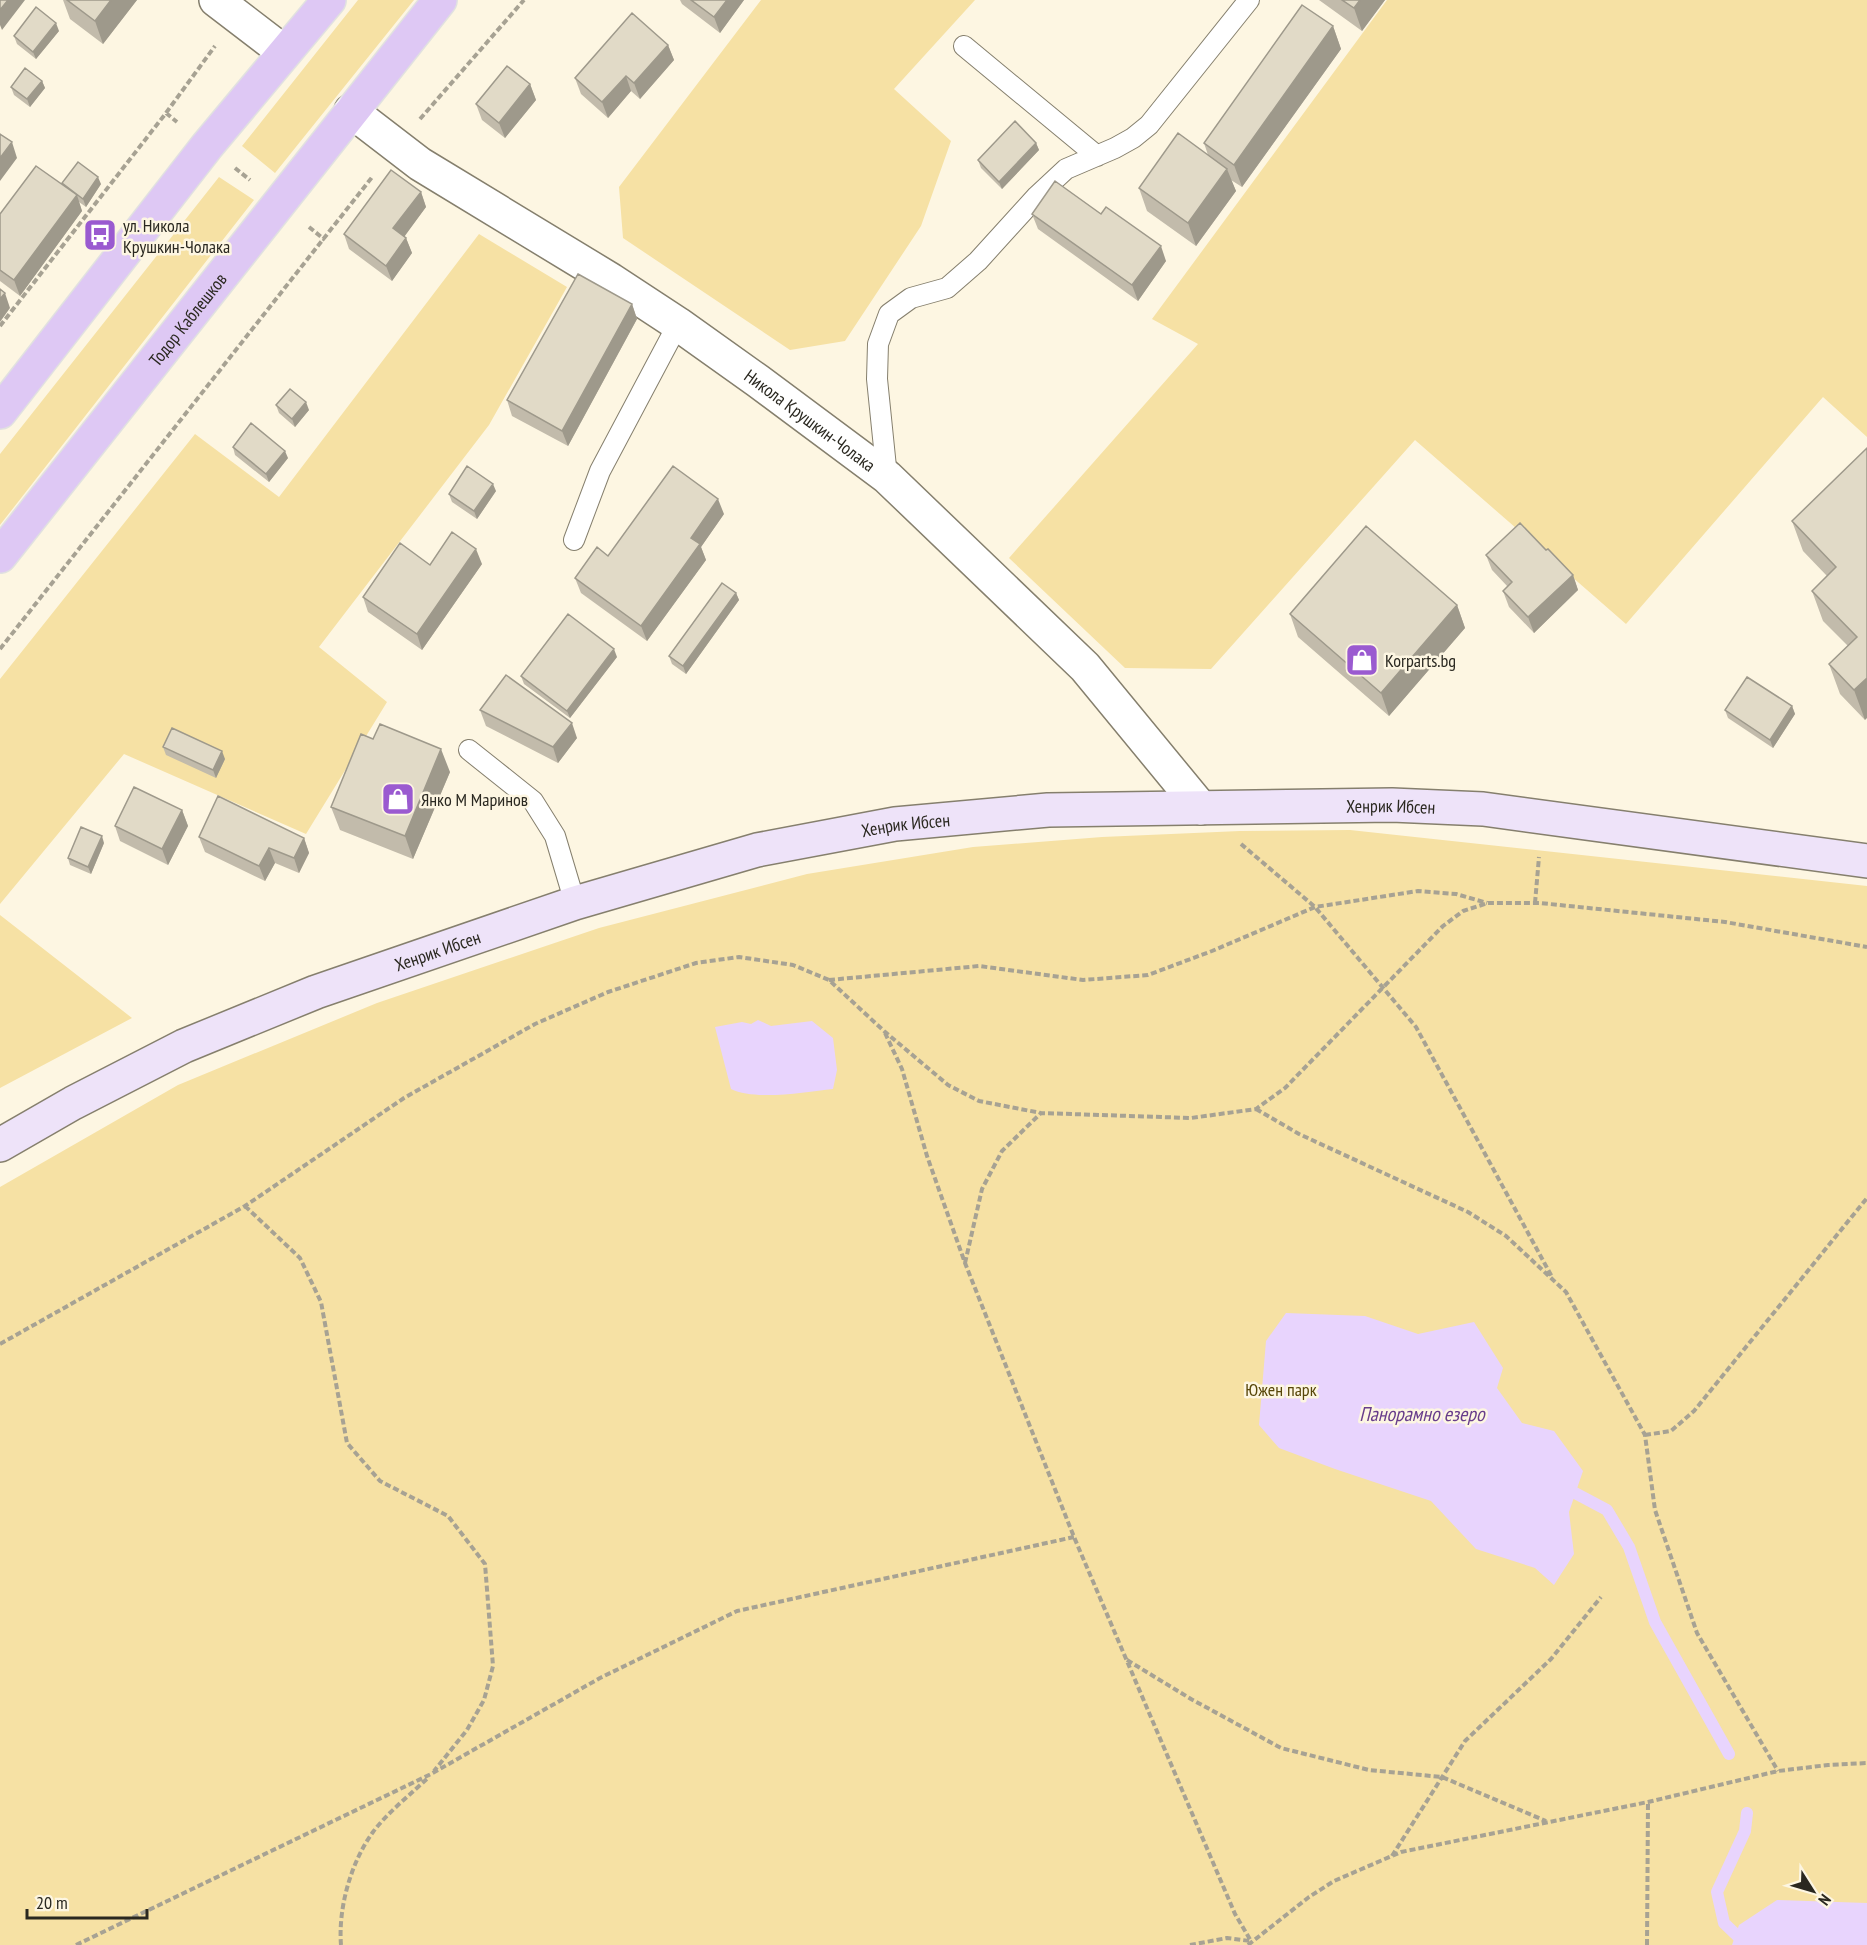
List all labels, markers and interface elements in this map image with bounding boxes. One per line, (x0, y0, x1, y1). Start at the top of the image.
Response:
place label: ул. Никола Крушкин-Чолака (123, 214, 230, 258)
bus stop icon: ул. Никола Крушкин-Чолака (82, 217, 118, 253)
street label: Тодор Каблешков (143, 268, 231, 370)
street label: Никола Крушкин-Чолака (740, 364, 880, 476)
shop icon: Korparts.bg (1344, 642, 1380, 678)
place label: Korparts.bg (1385, 649, 1456, 672)
shop icon: Янко М Маринов (380, 781, 416, 817)
place label: Янко М Маринов (421, 788, 528, 811)
street label: Хенрик Ибсен (1346, 793, 1436, 818)
street label: Хенрик Ибсен (859, 808, 951, 842)
street label: Хенрик Ибсен (392, 925, 483, 976)
park label: Южен парк (1245, 1378, 1317, 1401)
water label: Панорамно езеро (1359, 1401, 1486, 1427)
north arrow (1783, 1861, 1843, 1921)
scale bar (27, 1882, 147, 1920)
text: 20 m (36, 1891, 68, 1914)
text: N (1814, 1891, 1836, 1909)

